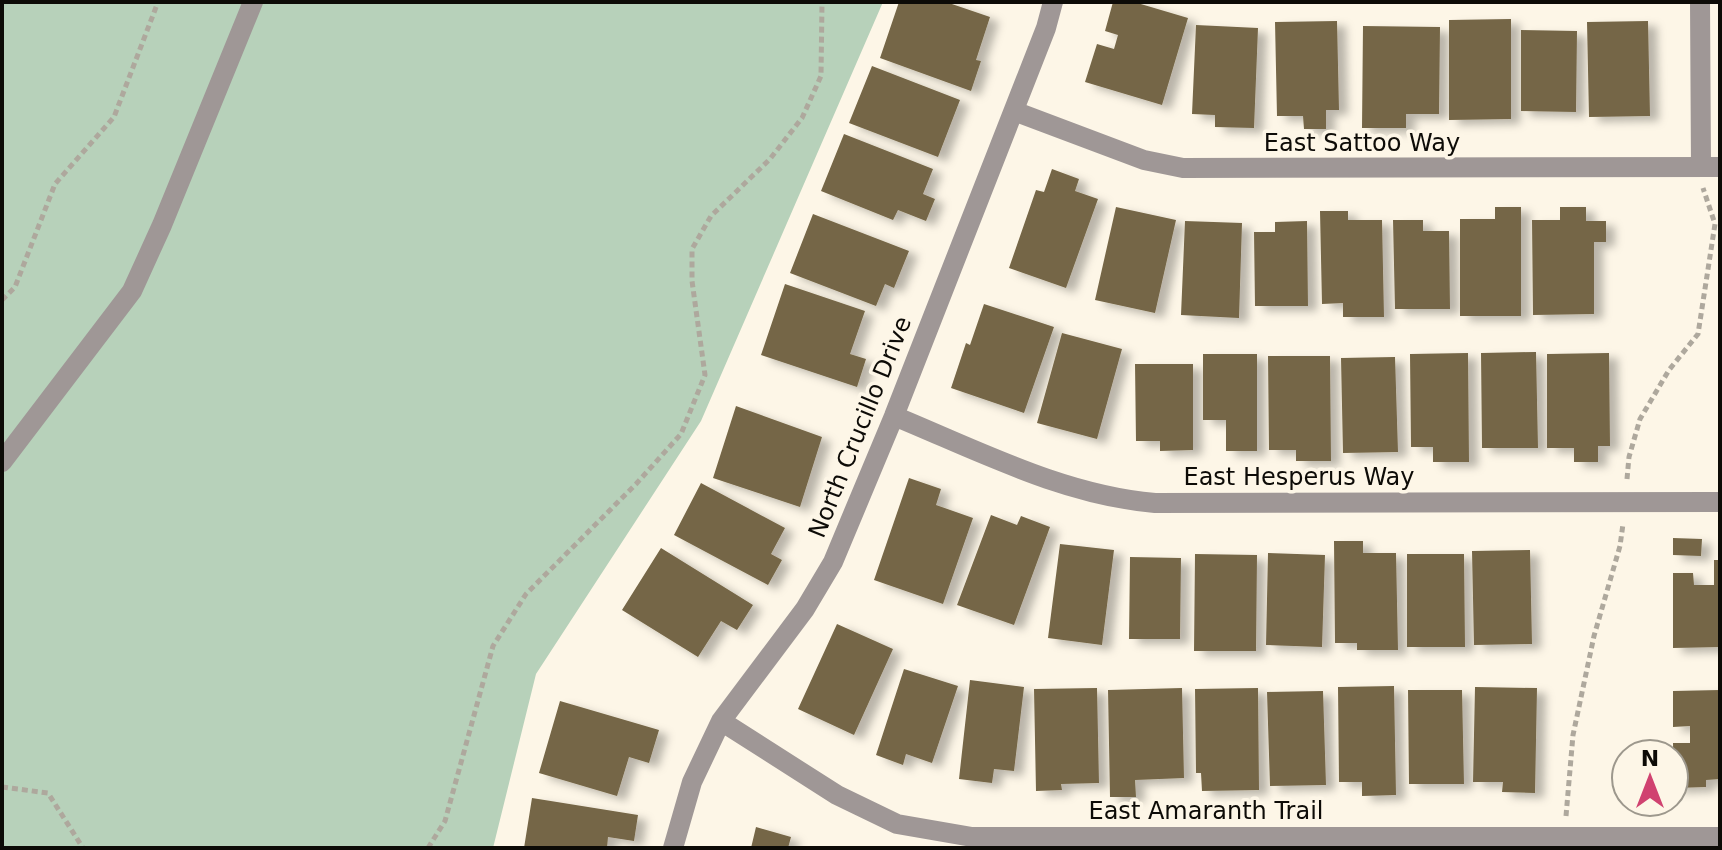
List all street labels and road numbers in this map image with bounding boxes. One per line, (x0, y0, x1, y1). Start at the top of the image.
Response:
street label: East Sattoo Way (1264, 129, 1460, 157)
street label: North Crucillo Drive (803, 312, 917, 542)
street label: East Hesperus Way (1183, 463, 1415, 491)
street label: East Amaranth Trail (1089, 797, 1324, 825)

